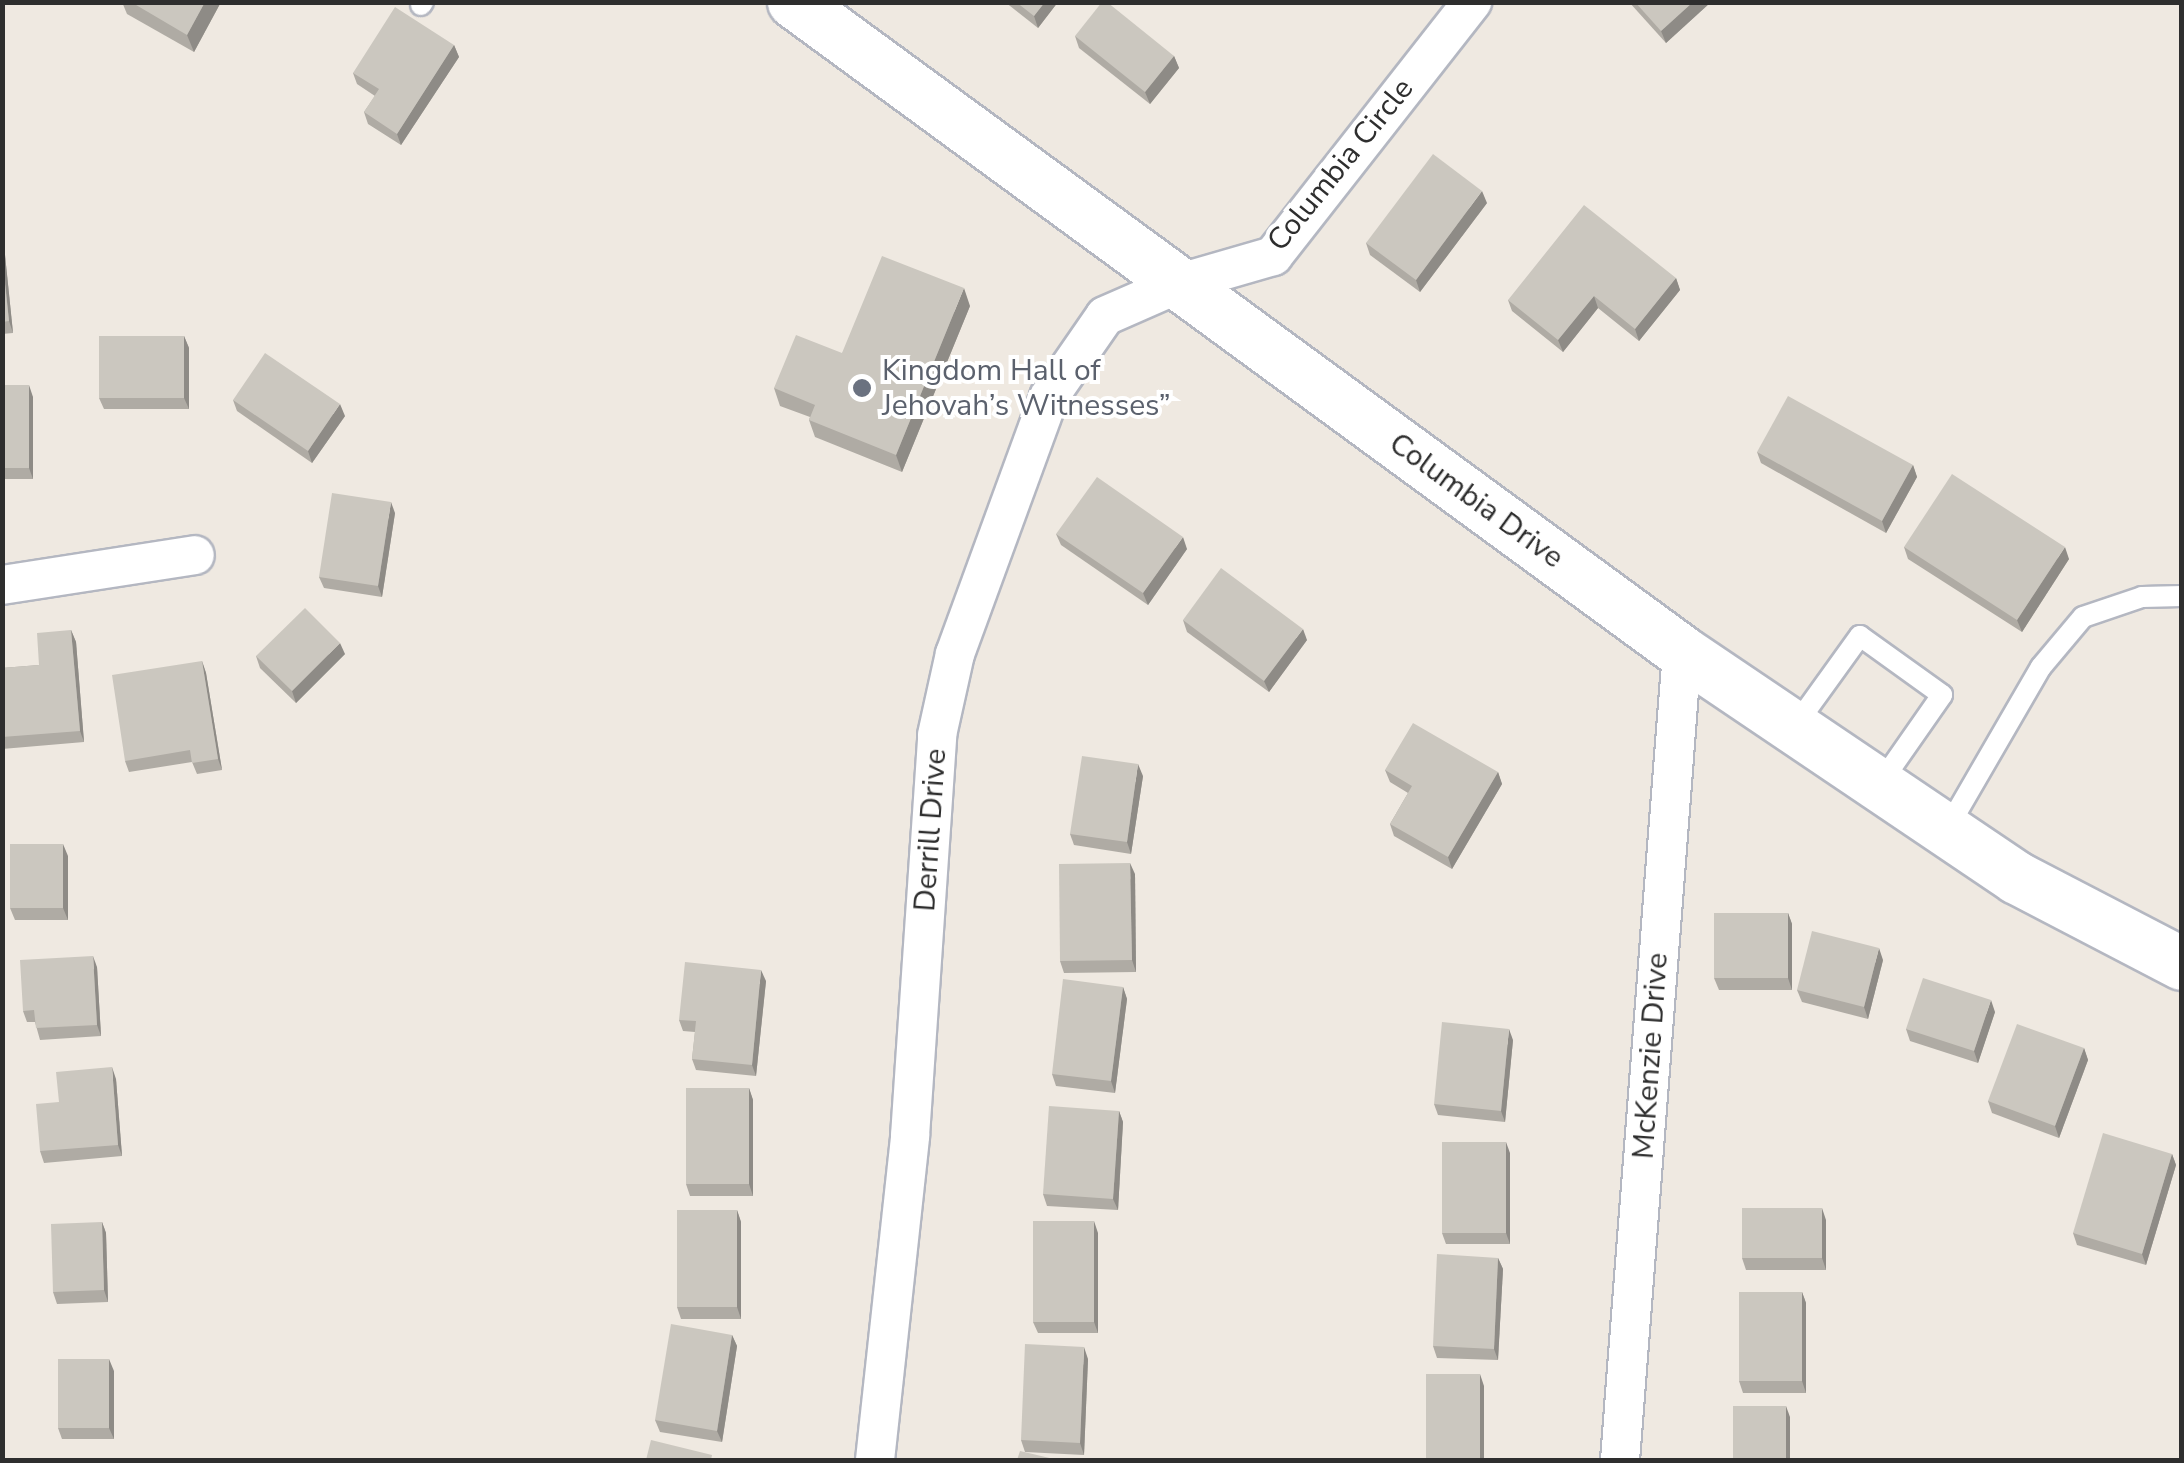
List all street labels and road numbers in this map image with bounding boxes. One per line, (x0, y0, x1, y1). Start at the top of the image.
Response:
street label: Columbia Circle (1260, 71, 1422, 259)
street label: Columbia Drive (1382, 426, 1570, 576)
street label: Derrill Drive (907, 747, 955, 913)
street label: McKenzie Drive (1626, 952, 1676, 1160)

